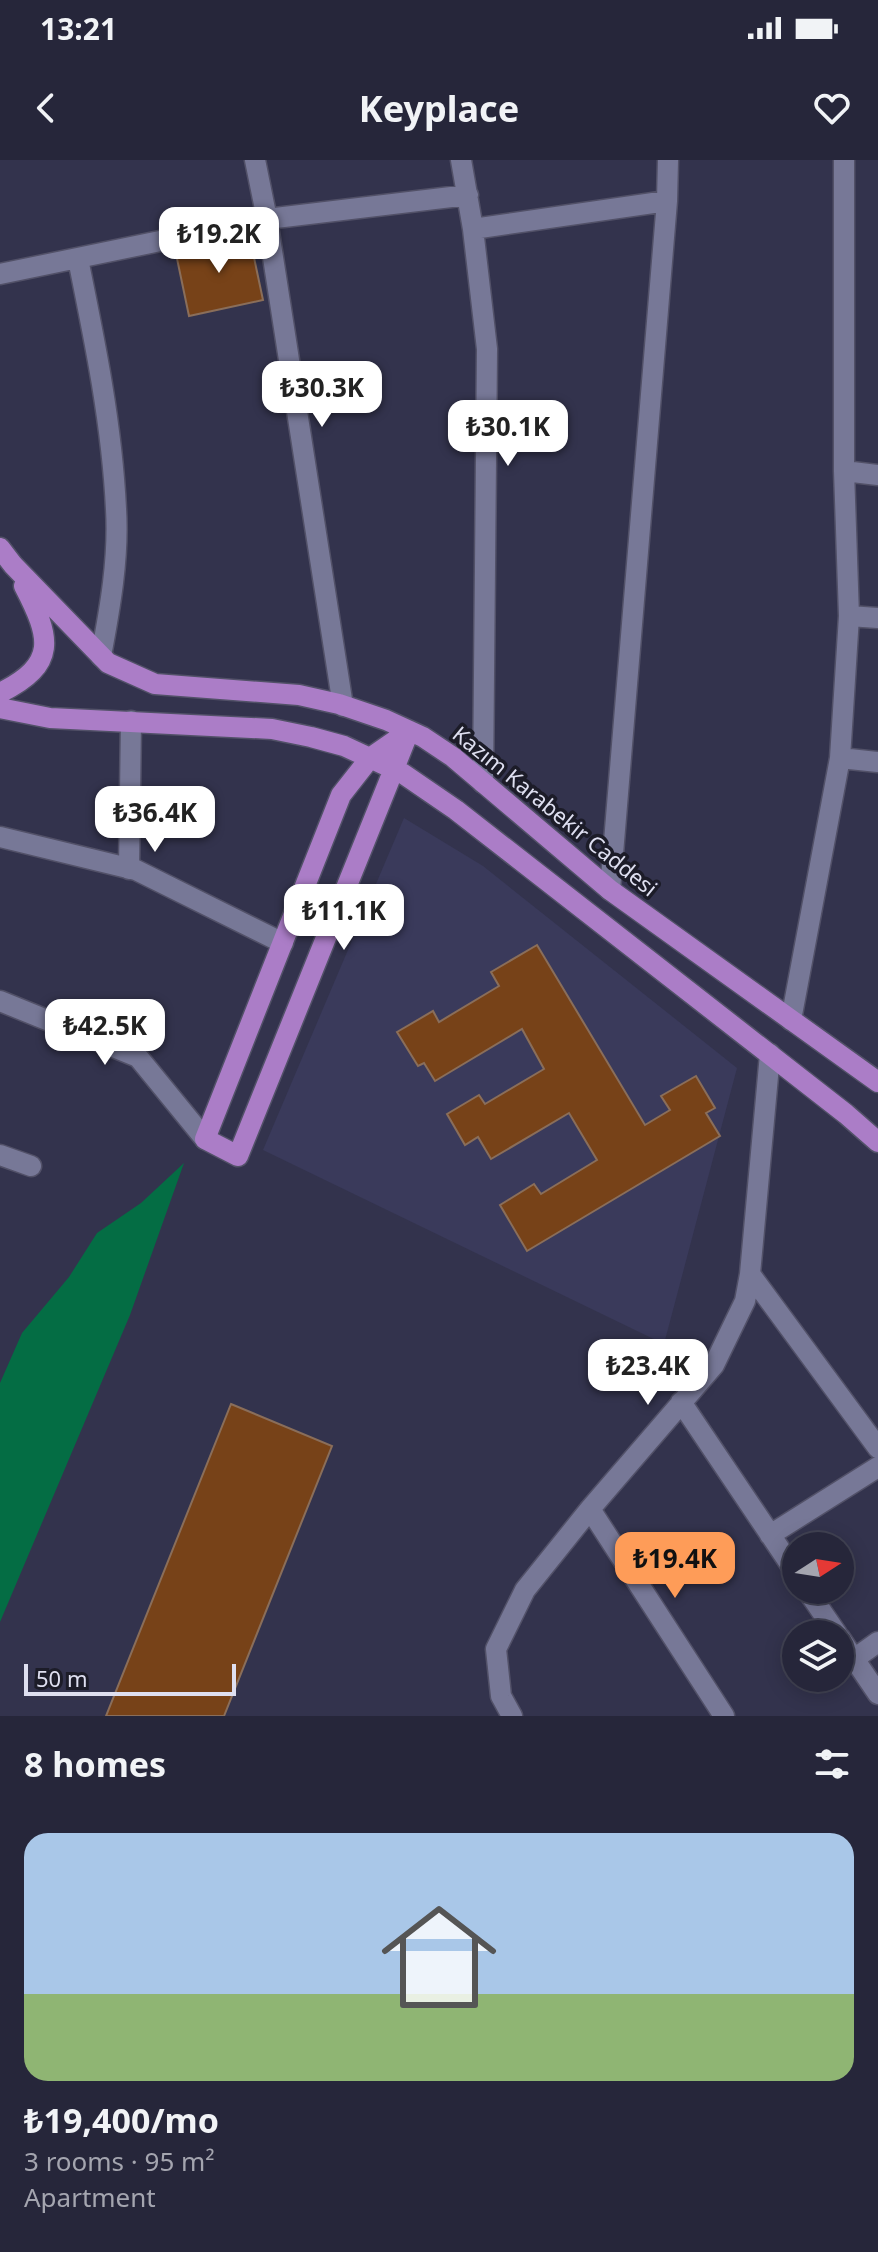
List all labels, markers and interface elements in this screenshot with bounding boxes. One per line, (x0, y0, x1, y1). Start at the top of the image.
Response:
text: 13:21 (40, 8, 117, 49)
text: Keyplace (359, 84, 519, 133)
icon: back (24, 86, 68, 130)
icon: heart (810, 86, 854, 130)
pin: ₺19.2K (154, 207, 284, 275)
text: ₺19.2K (177, 215, 261, 251)
pin: ₺30.3K (257, 361, 387, 429)
text: ₺30.3K (280, 369, 364, 405)
pin: ₺30.1K (443, 400, 573, 468)
text: ₺30.1K (466, 408, 550, 444)
street label: Kazım Karabekir Caddesi (447, 718, 664, 902)
pin: ₺36.4K (90, 786, 220, 854)
text: ₺36.4K (113, 794, 197, 830)
pin: ₺11.1K (279, 884, 409, 952)
text: ₺11.1K (302, 892, 386, 928)
pin: ₺42.5K (40, 999, 170, 1067)
text: ₺42.5K (63, 1007, 147, 1043)
pin: ₺23.4K (583, 1339, 713, 1407)
text: ₺23.4K (606, 1347, 690, 1383)
pin: ₺19.4K (610, 1532, 740, 1600)
north arrow (782, 1532, 854, 1604)
map controls (782, 1532, 854, 1692)
text: ₺19.4K (633, 1540, 717, 1576)
button: layers (782, 1620, 854, 1692)
scale bar (24, 1660, 236, 1696)
text: 50 m (36, 1663, 87, 1693)
text: 8 homes (24, 1741, 166, 1787)
icon: filters (810, 1742, 854, 1786)
icon: home (367, 1885, 511, 2029)
text: ₺19,400/mo (24, 2097, 219, 2143)
text: 3 rooms · 95 m² (24, 2143, 214, 2179)
text: Apartment (24, 2179, 156, 2215)

